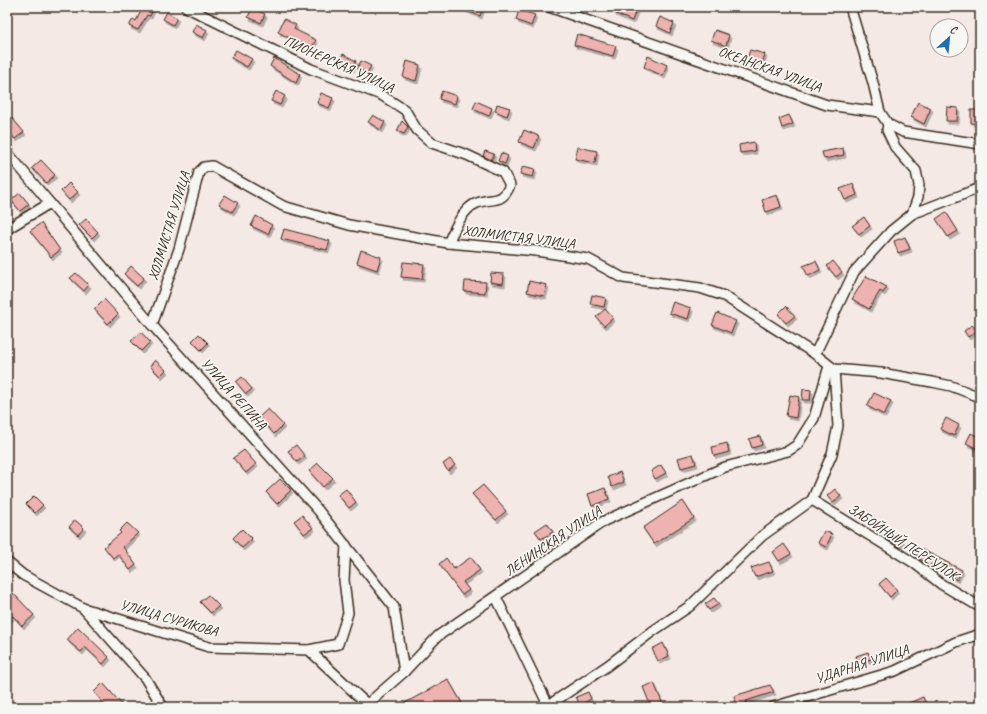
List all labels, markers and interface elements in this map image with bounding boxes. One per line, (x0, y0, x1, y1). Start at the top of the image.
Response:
north arrow (929, 18, 969, 58)
text: С (948, 22, 961, 37)
street label: ПИОНЕРСКАЯ УЛИЦА (281, 32, 398, 96)
street label: ОКЕАНСКАЯ УЛИЦА (716, 42, 825, 96)
street label: ХОЛМИСТАЯ УЛИЦА (144, 169, 194, 282)
street label: ХОЛМИСТАЯ УЛИЦА (462, 222, 577, 252)
street label: УЛИЦА РЕПИНА (198, 355, 271, 434)
street label: ЗАБОЙНЫЙ ПЕРЕУЛОК (845, 500, 964, 586)
street label: ЛЕНИНСКАЯ УЛИЦА (501, 502, 605, 580)
street label: УЛИЦА СУРИКОВА (118, 596, 221, 640)
street label: УДАРНАЯ УЛИЦА (813, 641, 912, 687)

